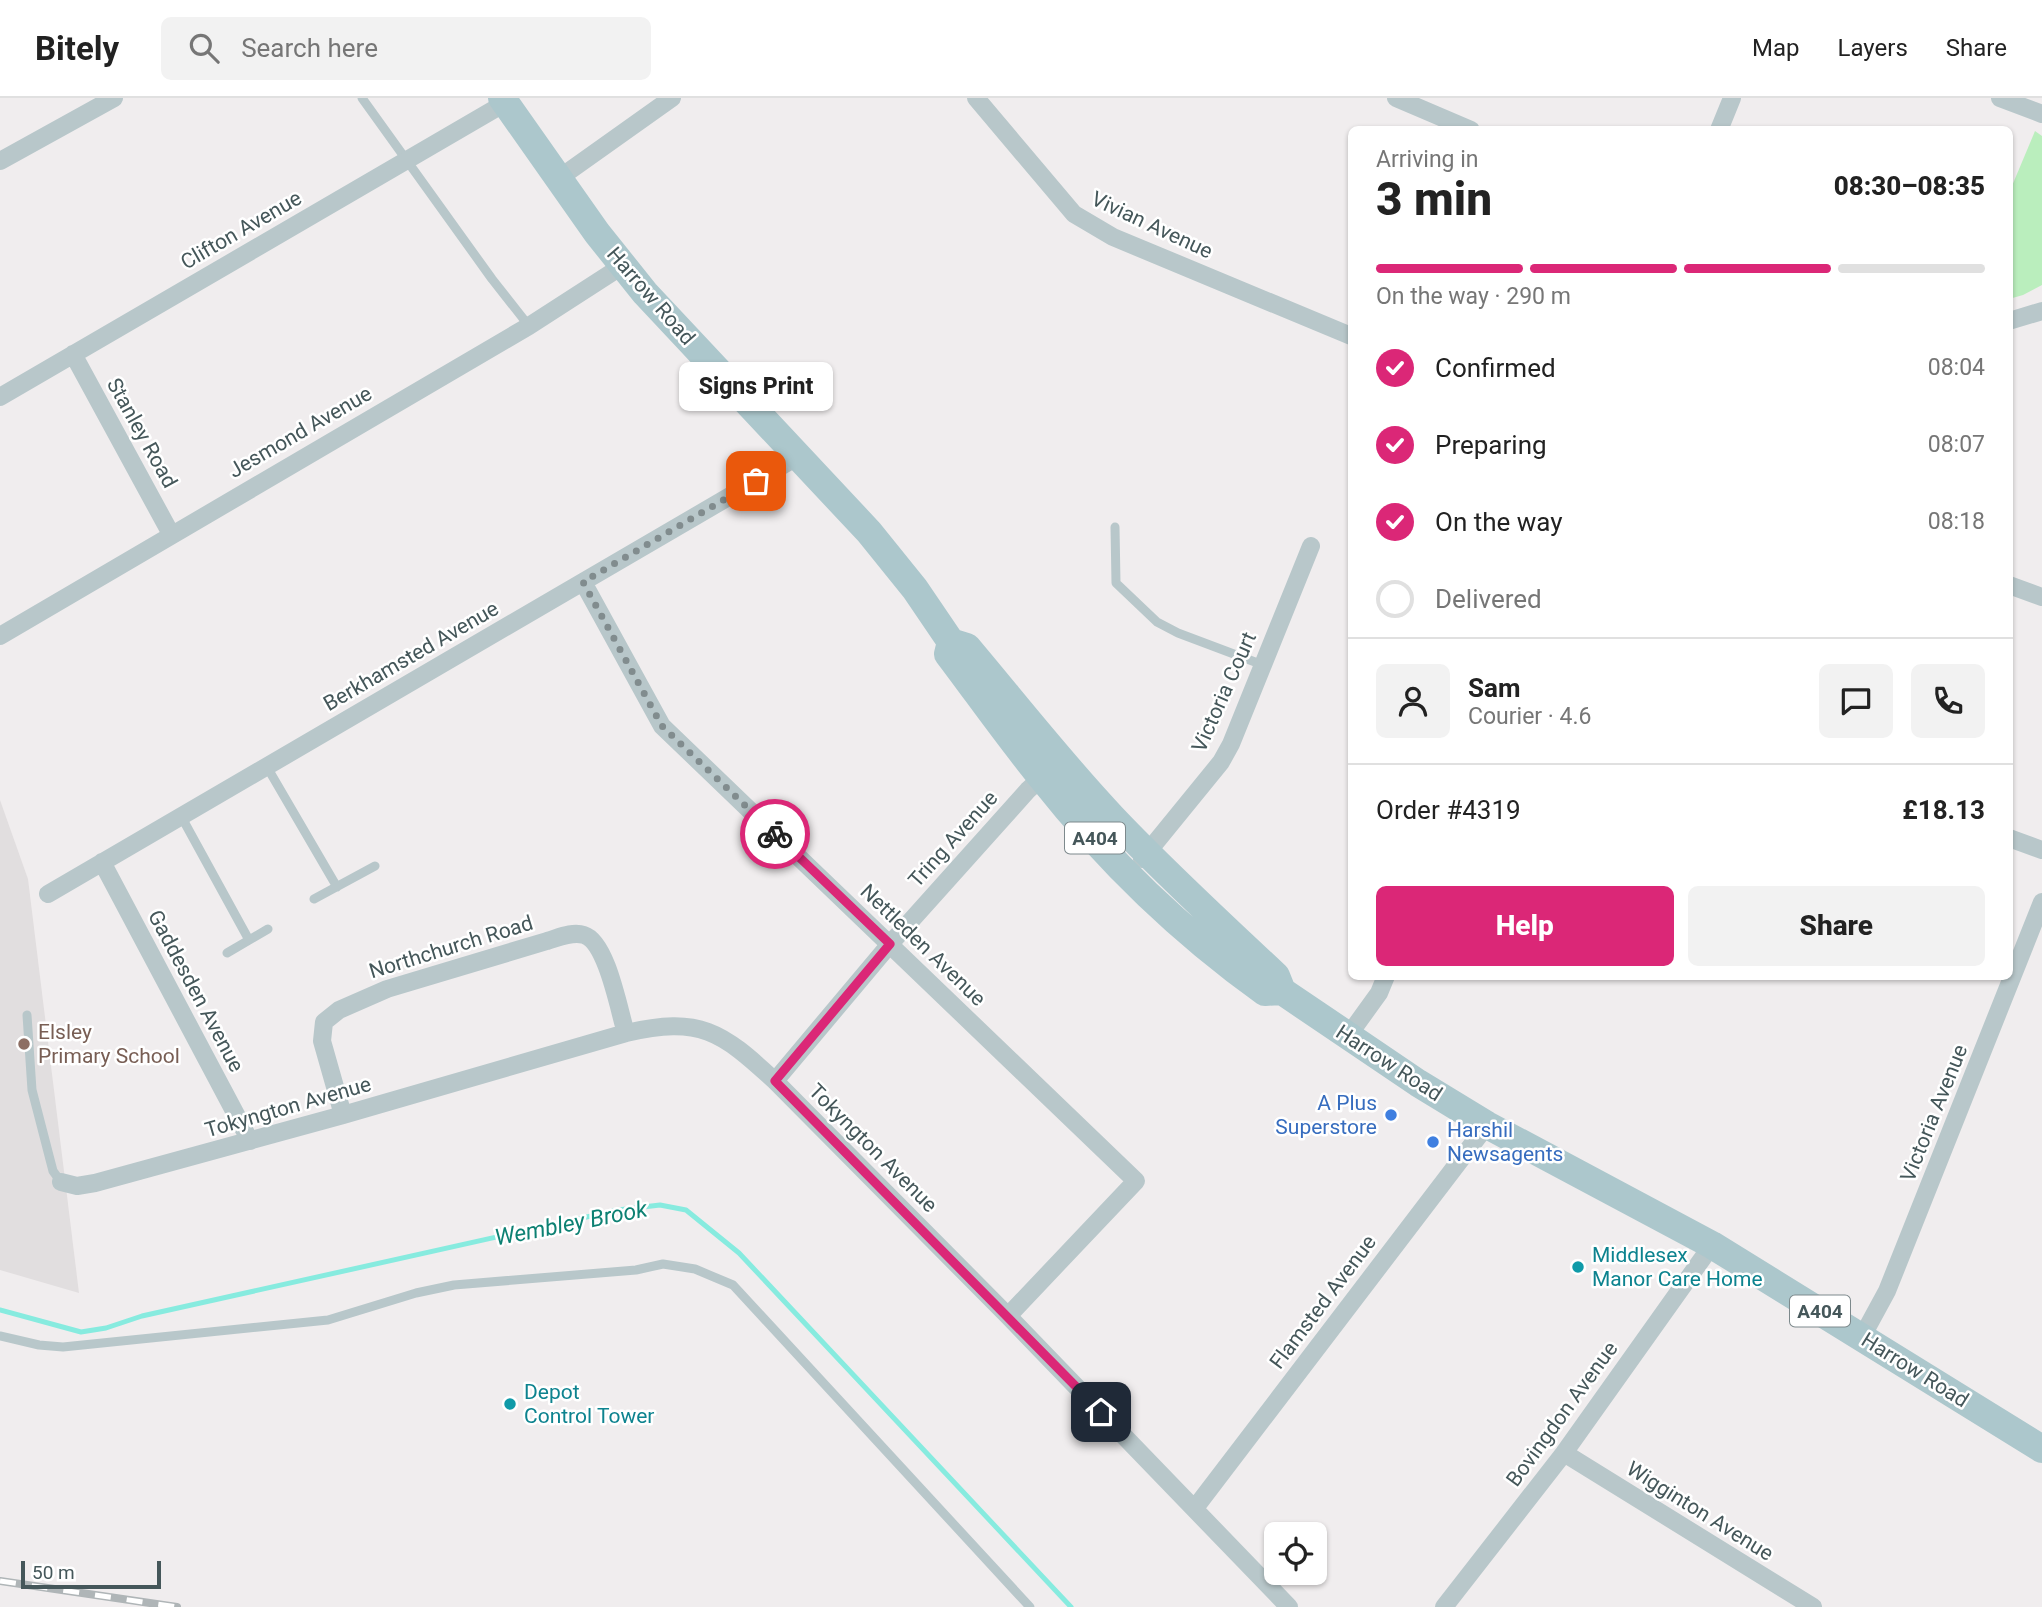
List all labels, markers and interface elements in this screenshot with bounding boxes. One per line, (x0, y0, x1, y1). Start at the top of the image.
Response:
search box (161, 17, 651, 80)
text: Bitely (35, 29, 119, 68)
icon: search (185, 29, 223, 67)
text: Search here (241, 33, 378, 63)
text: Map (1752, 34, 1800, 62)
text: Layers (1838, 34, 1908, 62)
text: Share (1946, 34, 2007, 62)
text: Arriving in (1376, 146, 1479, 173)
text: 08:30–08:35 (1834, 171, 1985, 201)
text: 3 min (1376, 172, 1492, 226)
street label: Clifton Avenue (176, 186, 306, 274)
street label: Vivian Avenue (1088, 187, 1216, 263)
street label: Harrow Road (602, 242, 700, 350)
text: On the way · 290 m (1376, 283, 1571, 310)
icon: check (1376, 349, 1414, 387)
text: Confirmed (1435, 353, 1556, 383)
text: 08:04 (1928, 354, 1985, 381)
callout: Signs Print (679, 362, 833, 411)
text: Signs Print (699, 373, 813, 400)
street label: Stanley Road (102, 374, 182, 492)
street label: Jesmond Avenue (224, 381, 376, 483)
icon: check (1376, 426, 1414, 464)
text: Preparing (1435, 430, 1547, 460)
text: 08:07 (1928, 431, 1985, 458)
pin (726, 451, 786, 511)
icon: bag (737, 462, 775, 500)
icon: check (1376, 503, 1414, 541)
text: On the way (1435, 507, 1563, 537)
text: 08:18 (1928, 508, 1985, 535)
text: Delivered (1435, 584, 1542, 614)
street label: Berkhamsted Avenue (319, 596, 503, 716)
street label: Victoria Court (1187, 628, 1261, 756)
button: person (1376, 664, 1450, 738)
button: chat (1819, 664, 1893, 738)
button: phone (1911, 664, 1985, 738)
text: Sam (1468, 673, 1520, 703)
text: Courier · 4.6 (1468, 703, 1591, 730)
street label: Tring Avenue (904, 786, 1002, 892)
text: Order #4319 (1376, 795, 1521, 825)
text: £18.13 (1902, 795, 1985, 825)
courier (740, 799, 810, 869)
icon: bike (756, 815, 794, 853)
road number: A404 (1065, 822, 1125, 853)
street label: Nettleden Avenue (855, 879, 991, 1011)
button: Help (1376, 886, 1674, 966)
button: Share (1688, 886, 1985, 966)
street label: Gaddesden Avenue (143, 906, 249, 1076)
street label: Northchurch Road (366, 911, 536, 983)
place label: Elsley Primary School (38, 1020, 180, 1068)
street label: Harrow Road (1331, 1020, 1447, 1106)
marker: Elsley Primary School (16, 1036, 32, 1052)
street label: Victoria Avenue (1896, 1041, 1972, 1185)
street label: Tokyngton Avenue (202, 1072, 374, 1142)
street label: Tokyngton Avenue (804, 1079, 942, 1217)
place label: A Plus Superstore (1275, 1091, 1377, 1139)
marker: A Plus Superstore (1383, 1107, 1399, 1123)
place label: Harshil Newsagents (1447, 1118, 1563, 1166)
marker: Harshil Newsagents (1425, 1134, 1441, 1150)
water label: Wembley Brook (493, 1195, 650, 1251)
street label: Flamsted Avenue (1265, 1230, 1381, 1374)
place label: Middlesex Manor Care Home (1592, 1243, 1763, 1291)
marker: Middlesex Manor Care Home (1570, 1259, 1586, 1275)
road number: A404 (1790, 1296, 1850, 1326)
street label: Harrow Road (1857, 1328, 1973, 1412)
street label: Bovingdon Avenue (1501, 1337, 1623, 1491)
place label: Depot Control Tower (524, 1380, 654, 1428)
pin (1071, 1382, 1131, 1442)
icon: home (1082, 1393, 1120, 1431)
marker: Depot Control Tower (502, 1396, 518, 1412)
street label: Wigginton Avenue (1622, 1456, 1778, 1566)
map controls (1264, 1522, 1327, 1585)
button: locate (1264, 1522, 1327, 1585)
scale bar (21, 1558, 161, 1590)
text: 50 m (32, 1561, 75, 1584)

